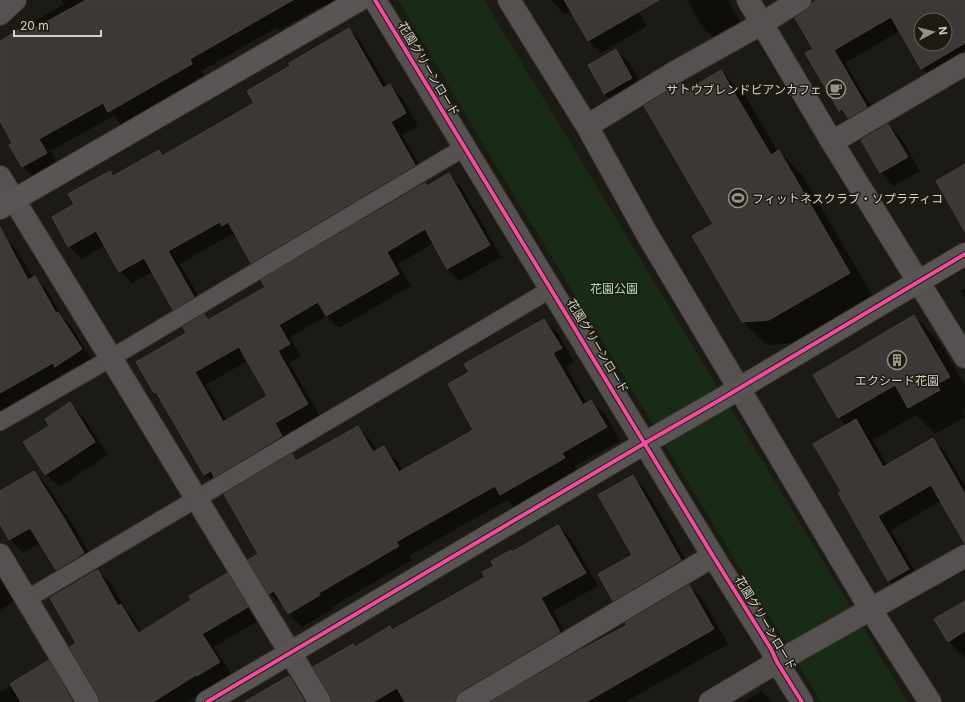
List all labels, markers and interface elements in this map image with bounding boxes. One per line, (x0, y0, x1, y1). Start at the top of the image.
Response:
scale bar (14, 12, 101, 38)
north arrow (913, 12, 953, 52)
text: 20 m (20, 18, 49, 33)
street label: 花園グリーンロード (395, 19, 463, 119)
text: N (935, 26, 950, 36)
cafe icon: サトウブレンドビアンカフェ (825, 78, 847, 100)
place label: サトウブレンドビアンカフェ (666, 82, 822, 97)
sports icon: フィットネスクラブ・ソプラティコ (727, 187, 749, 209)
place label: フィットネスクラブ・ソプラティコ (752, 191, 943, 206)
park label: 花園公園 (590, 281, 638, 296)
street label: 花園グリーンロード (564, 296, 632, 396)
building icon: エクシード花園 (886, 349, 908, 371)
place label: エクシード花園 (855, 373, 939, 388)
street label: 花園グリーンロード (732, 573, 800, 673)

